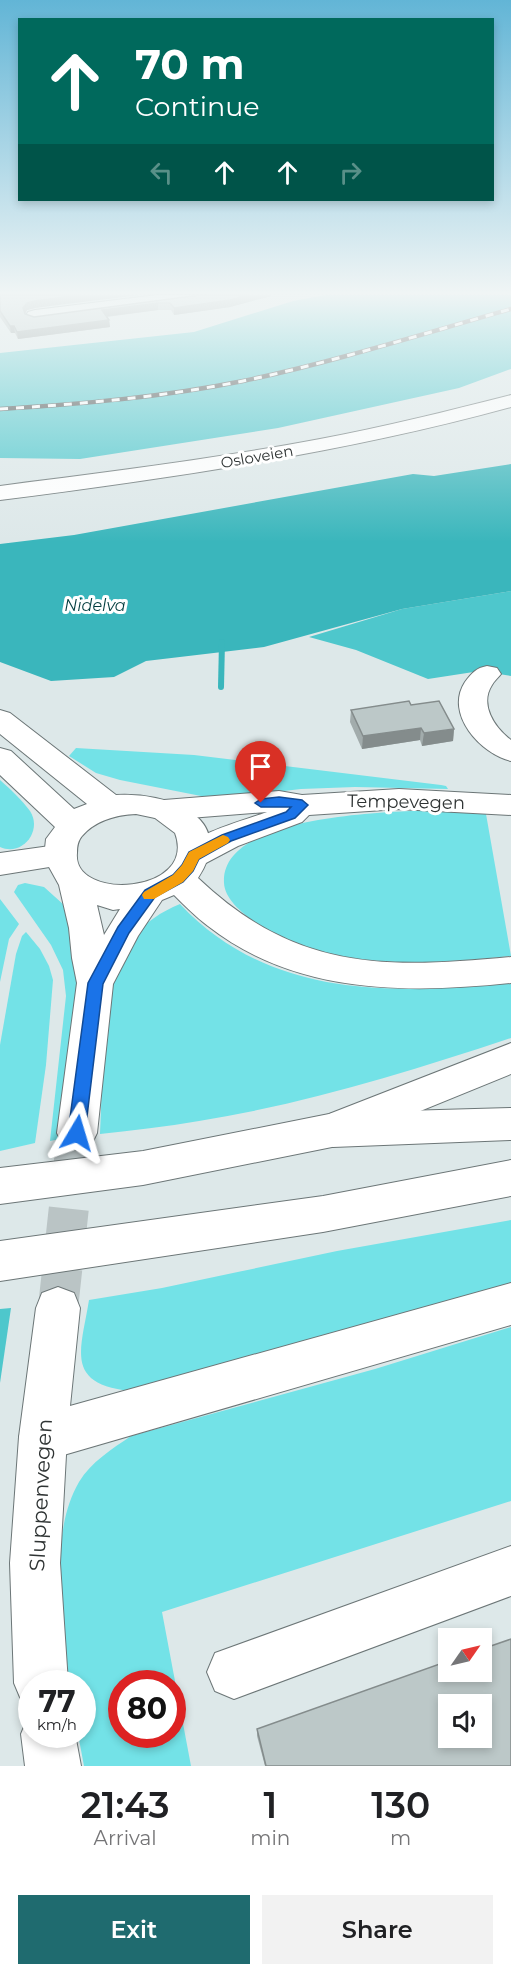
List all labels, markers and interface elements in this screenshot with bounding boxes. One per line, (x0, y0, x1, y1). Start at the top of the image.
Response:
text: 70 m (135, 38, 245, 90)
icon: ahead (36, 42, 114, 120)
text: Continue (135, 90, 260, 123)
icon: left (145, 156, 178, 189)
icon: ahead (208, 156, 241, 189)
icon: ahead (271, 156, 304, 189)
icon: right (334, 156, 367, 189)
street label: Osloveien (219, 441, 295, 472)
water label: Nidelva (64, 596, 126, 615)
pin (235, 741, 286, 803)
icon: arrive (244, 750, 277, 783)
street label: Tempevegen (347, 790, 465, 814)
position arrow (45, 1101, 109, 1165)
street label: Sluppenvegen (24, 1418, 57, 1572)
north arrow (438, 1628, 492, 1682)
map controls (438, 1628, 492, 1748)
speed limit sign: 80 (108, 1670, 186, 1748)
text: 77 (38, 1683, 76, 1720)
button: sound (438, 1694, 492, 1748)
text: km/h (37, 1715, 77, 1734)
text: 21:43 (81, 1783, 169, 1827)
text: 1 (263, 1783, 277, 1827)
text: 130 (371, 1783, 430, 1827)
text: Arrival (94, 1826, 157, 1850)
text: min (250, 1826, 290, 1850)
text: m (390, 1826, 411, 1850)
button: Exit (18, 1895, 250, 1964)
button: Share (262, 1895, 493, 1964)

